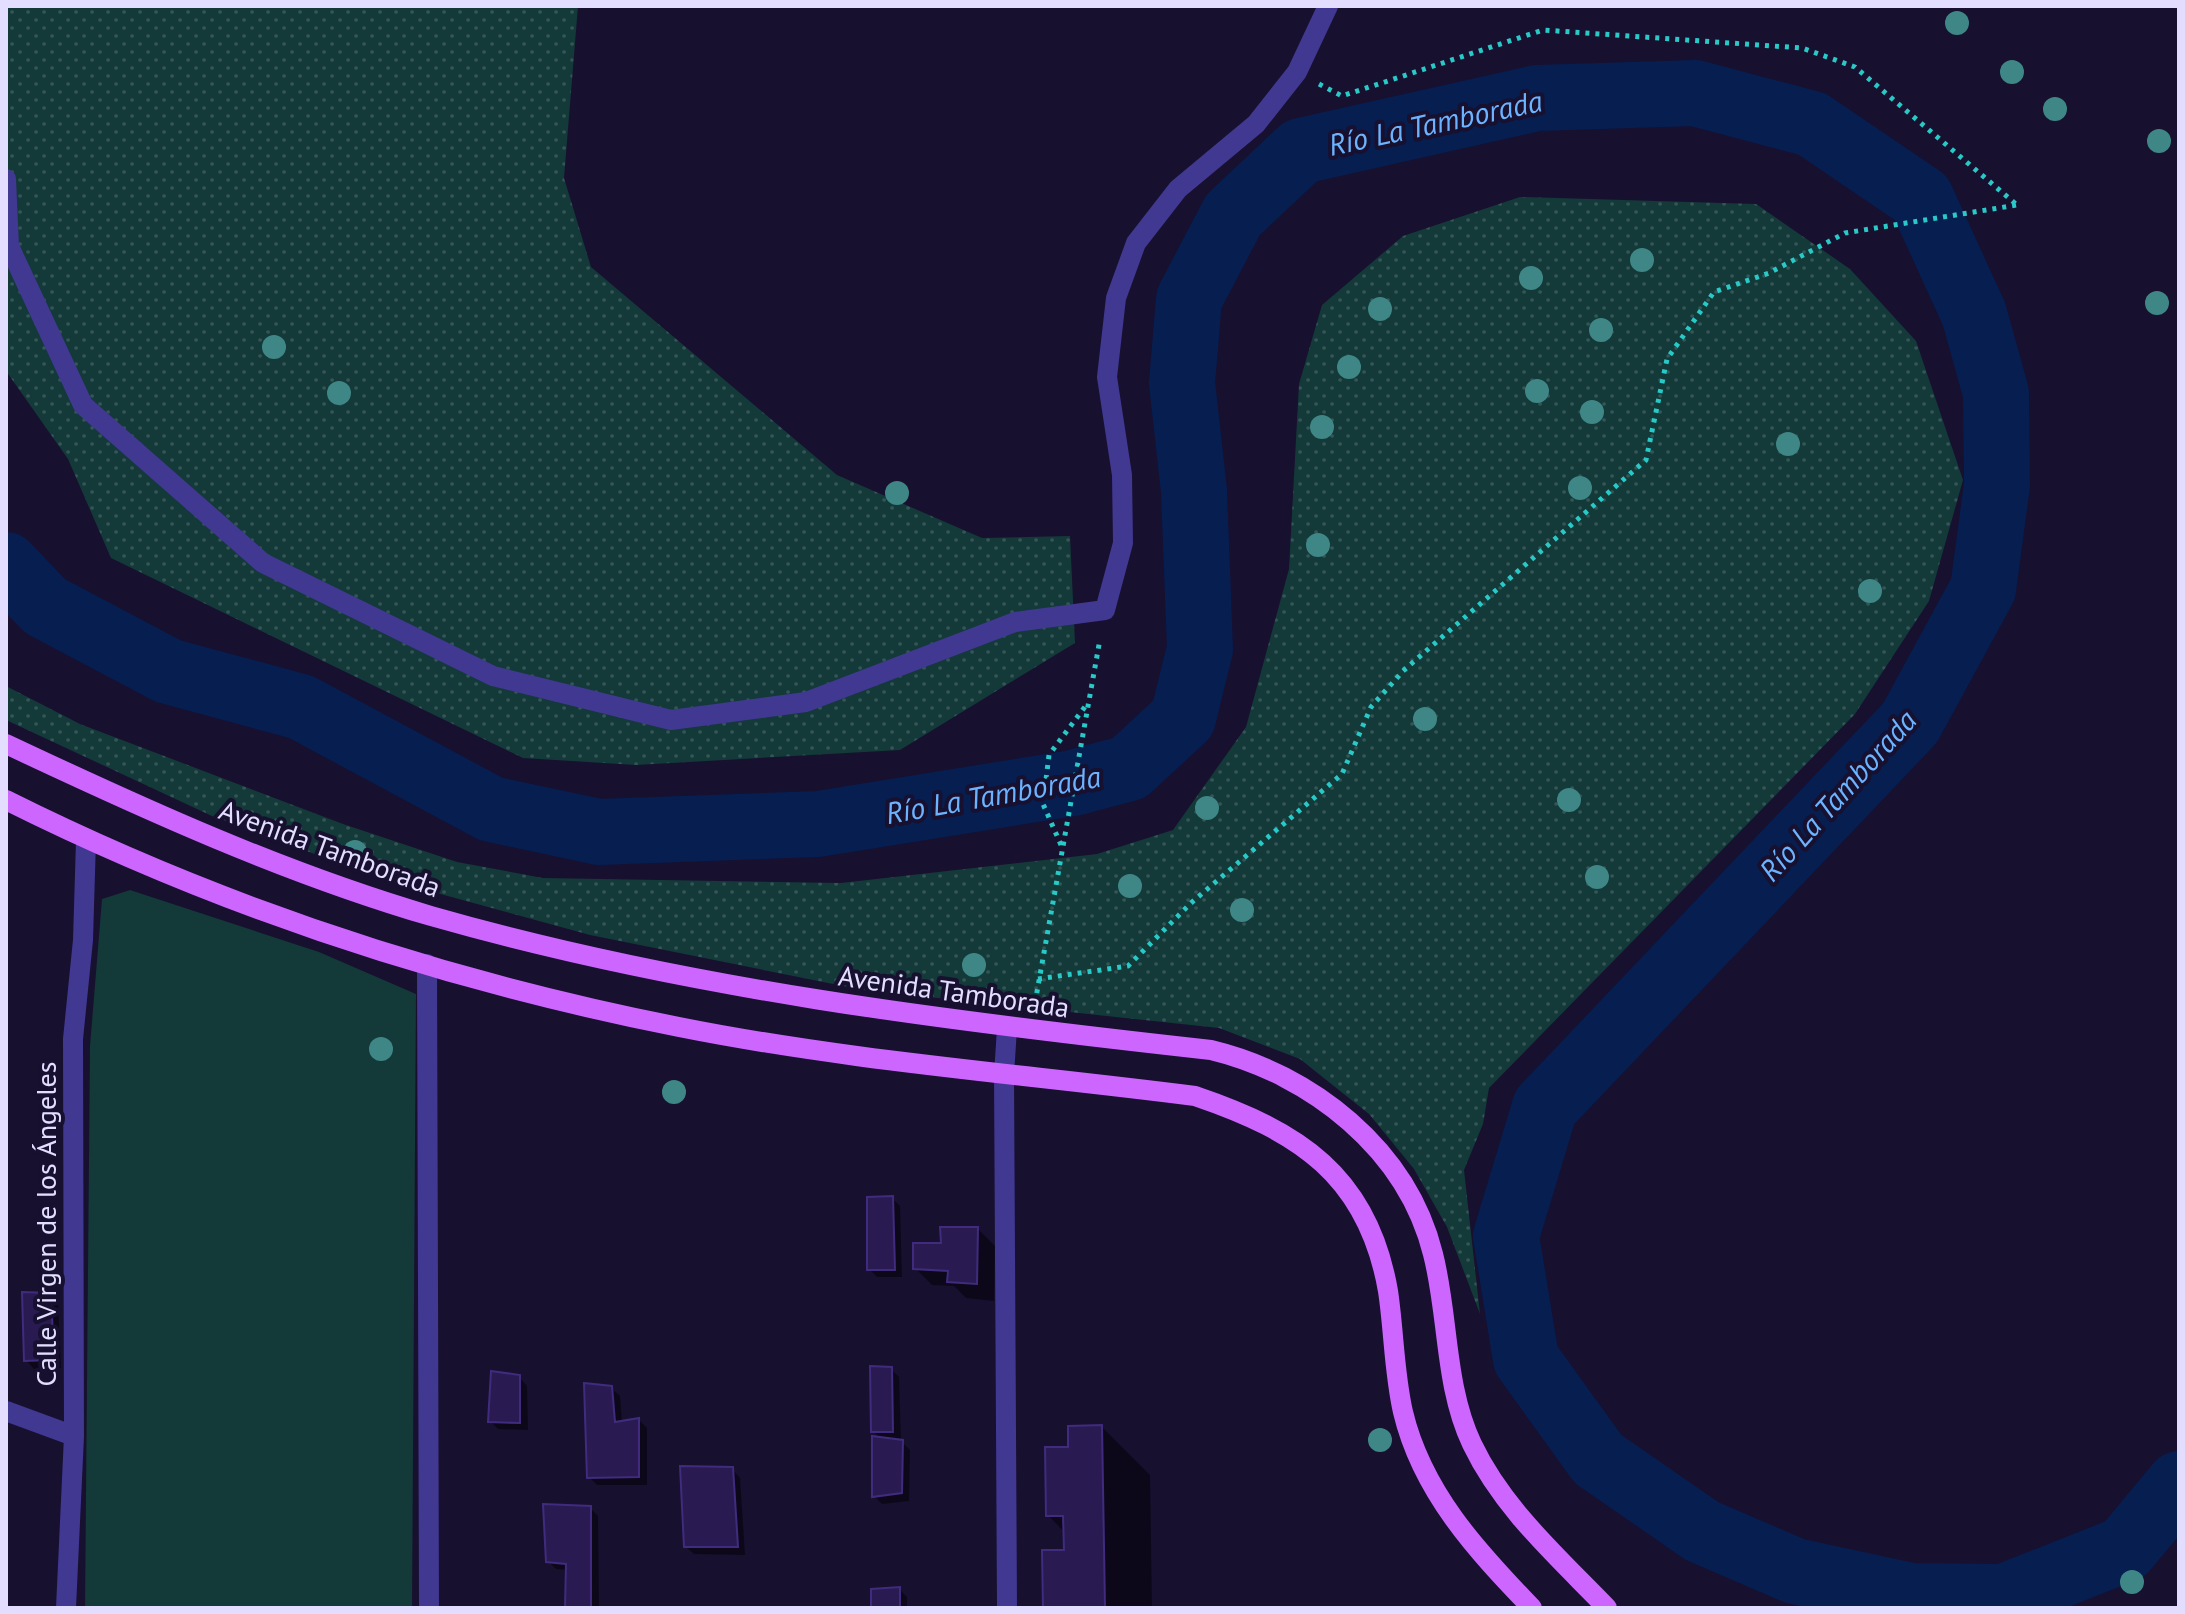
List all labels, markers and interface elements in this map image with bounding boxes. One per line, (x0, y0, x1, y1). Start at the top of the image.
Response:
water label: Río La Tamborada (1324, 80, 1546, 164)
water label: Río La Tamborada (1750, 701, 1925, 889)
water label: Río La Tamborada (882, 756, 1104, 832)
street label: Avenida Tamborada (214, 791, 446, 905)
street label: Avenida Tamborada (836, 956, 1072, 1026)
street label: Calle Virgen de los Ángeles (27, 1061, 64, 1387)

